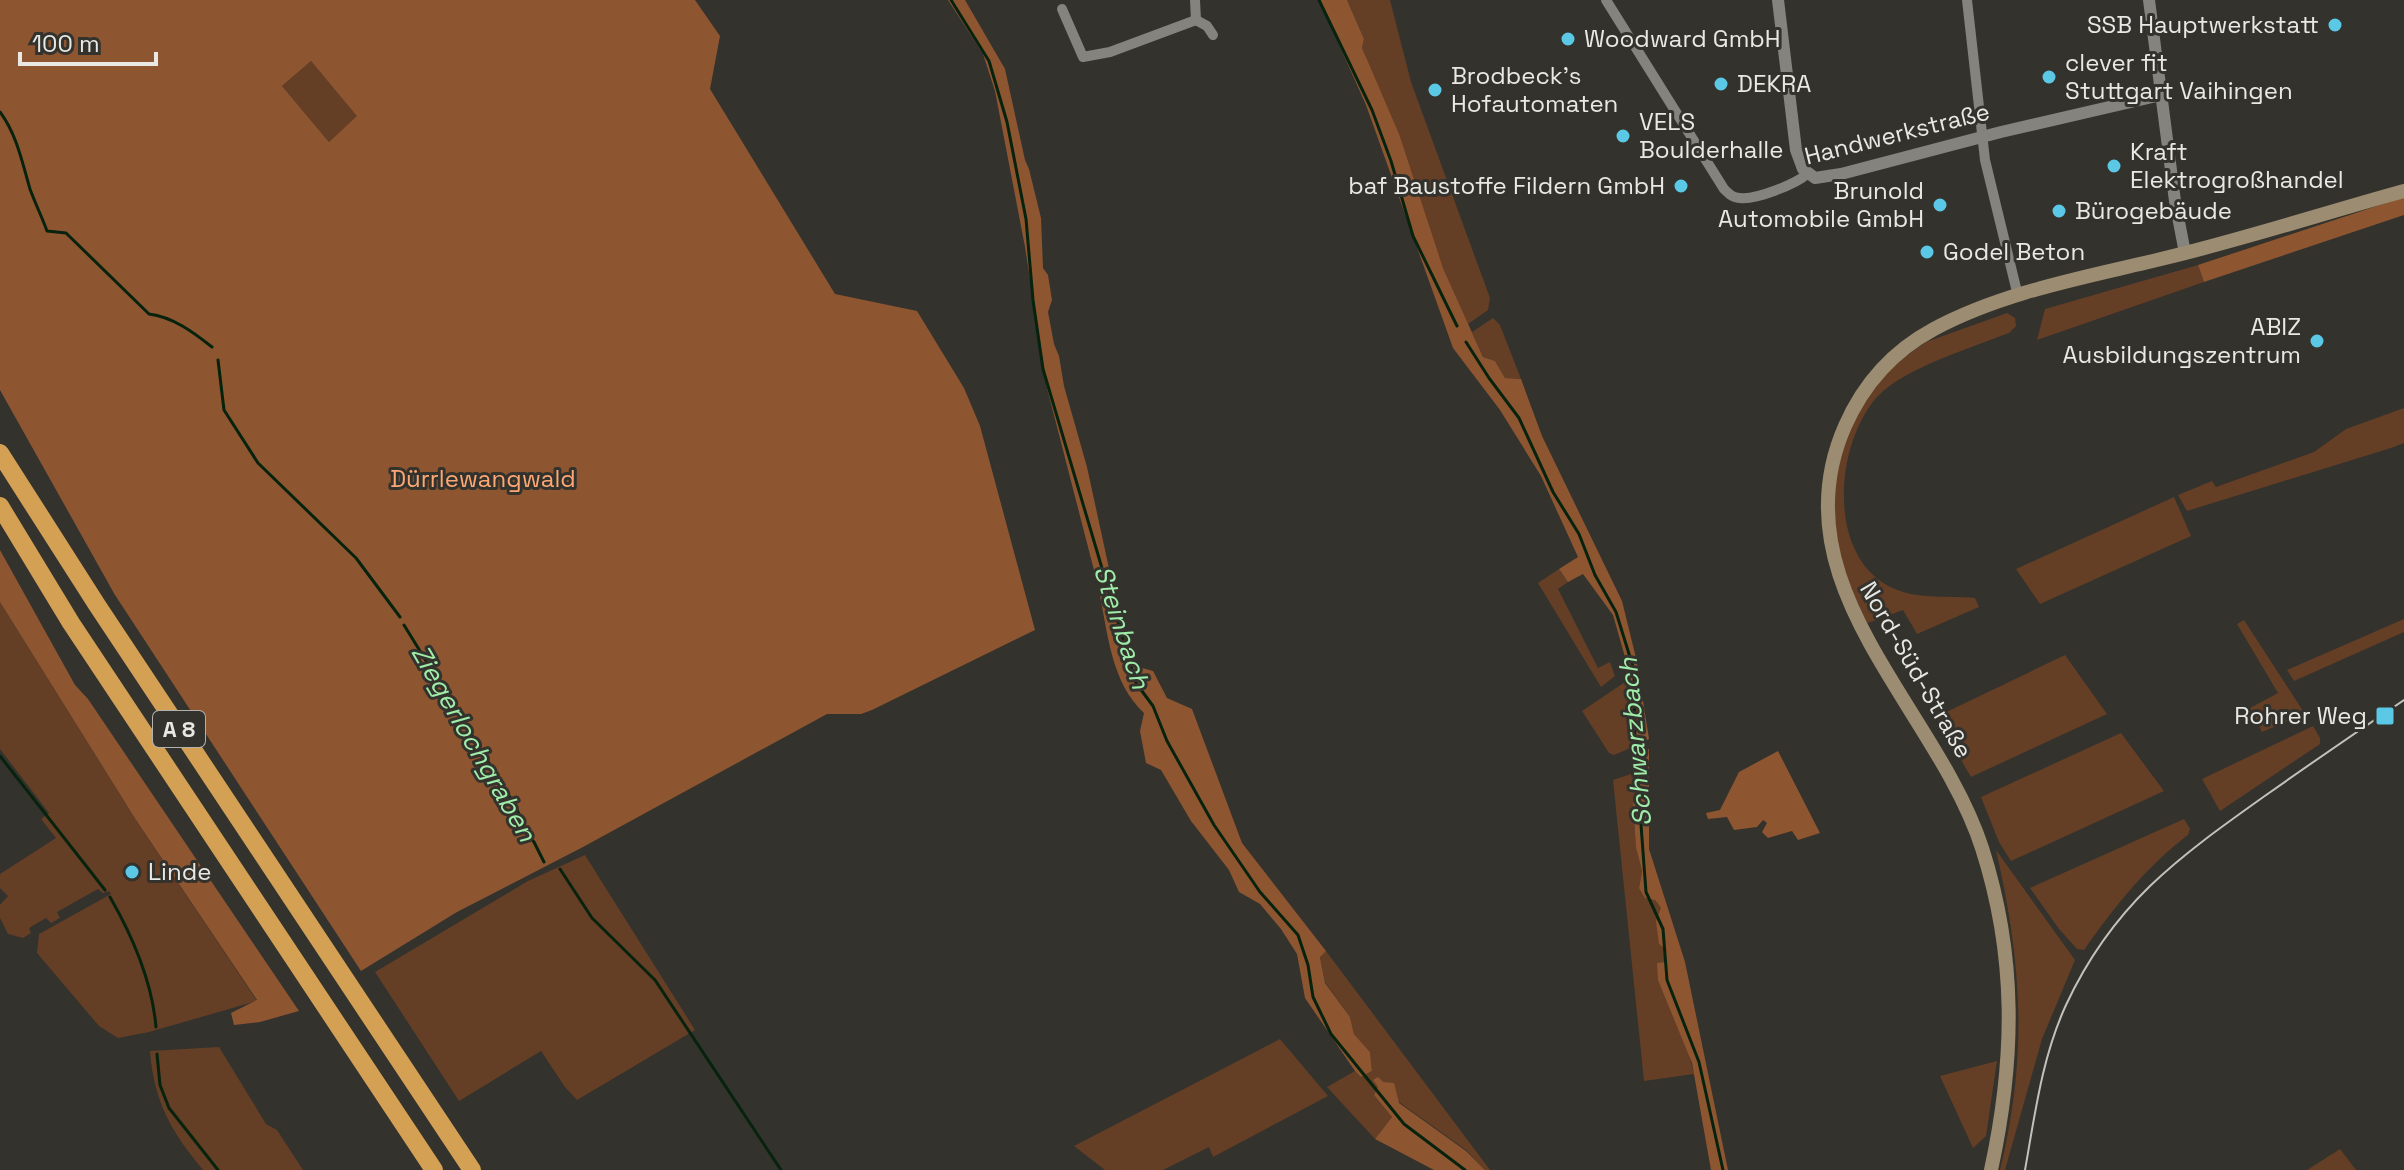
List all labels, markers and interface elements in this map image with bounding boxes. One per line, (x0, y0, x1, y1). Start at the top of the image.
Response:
place label: SSB Hauptwerkstatt (2087, 9, 2319, 40)
scale bar (20, 16, 156, 66)
marker: SSB Hauptwerkstatt (2326, 16, 2344, 34)
place label: Woodward GmbH (1584, 23, 1781, 54)
text: 100 m (32, 28, 100, 59)
marker: Woodward GmbH (1559, 30, 1577, 48)
place label: clever fit Stuttgart Vaihingen (2065, 47, 2293, 106)
place label: Brodbeck's Hofautomaten (1451, 60, 1618, 119)
place label: DEKRA (1737, 68, 1811, 99)
marker: clever fit Stuttgart Vaihingen (2040, 68, 2058, 86)
marker: DEKRA (1712, 75, 1730, 93)
marker: Brodbeck's Hofautomaten (1426, 81, 1444, 99)
street label: Handwerkstraße (1801, 96, 1993, 172)
place label: VELS Boulderhalle (1639, 106, 1783, 165)
marker: VELS Boulderhalle (1614, 127, 1632, 145)
place label: Kraft Elektrogroßhandel (2130, 136, 2344, 195)
marker: Kraft Elektrogroßhandel (2105, 157, 2123, 175)
place label: baf Baustoffe Fildern GmbH (1348, 170, 1665, 201)
place label: Brunold Automobile GmbH (1718, 175, 1924, 234)
marker: baf Baustoffe Fildern GmbH (1672, 177, 1690, 195)
place label: Bürogebäude (2075, 195, 2232, 226)
marker: Brunold Automobile GmbH (1931, 196, 1949, 214)
marker: Bürogebäude (2050, 202, 2068, 220)
place label: Godel Beton (1943, 236, 2085, 267)
marker: Godel Beton (1918, 243, 1936, 261)
place label: ABIZ Ausbildungszentrum (2062, 311, 2301, 370)
marker: ABIZ Ausbildungszentrum (2308, 332, 2326, 350)
park label: Dürrlewangwald (390, 463, 576, 494)
water label: Steinbach (1086, 561, 1158, 694)
street label: Nord-Süd-Straße (1853, 576, 1980, 764)
water label: Ziegerlochgraben (404, 639, 545, 848)
water label: Schwarzbach (1611, 655, 1659, 828)
place label: Rohrer Weg (2234, 700, 2367, 731)
marker: Rohrer Weg (2374, 705, 2396, 727)
road number: A 8 (153, 711, 205, 747)
place label: Linde (148, 856, 211, 887)
marker: Linde (123, 863, 141, 881)

